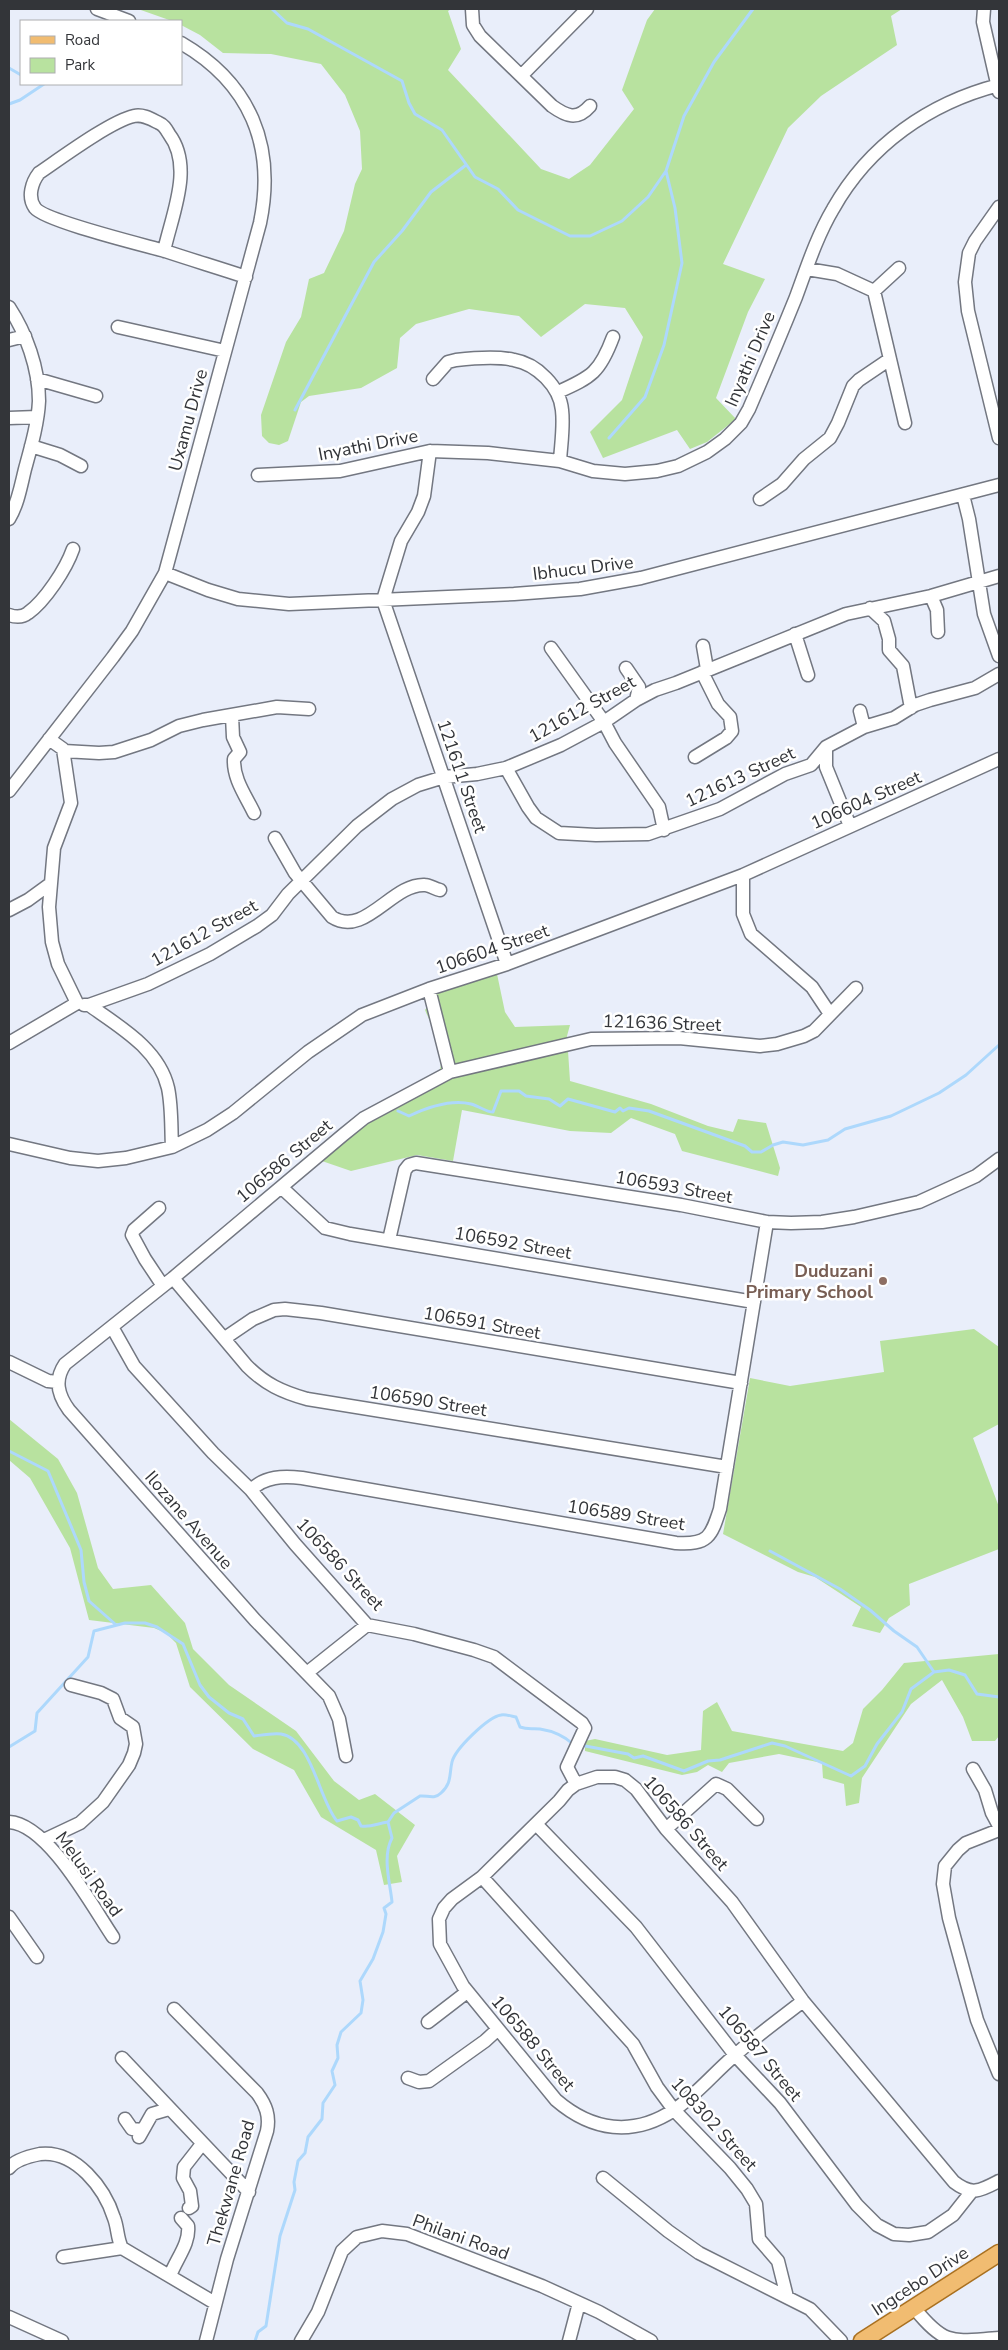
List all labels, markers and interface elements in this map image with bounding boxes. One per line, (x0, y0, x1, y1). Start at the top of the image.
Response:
legend (20, 20, 182, 85)
text: Road (65, 30, 100, 50)
text: Park (65, 55, 95, 75)
street label: Inyathi Drive (719, 308, 781, 410)
street label: Uxamu Drive (163, 366, 213, 474)
street label: Inyathi Drive (316, 424, 420, 466)
street label: Ibhucu Drive (531, 550, 635, 586)
street label: 121612 Street (524, 669, 640, 748)
street label: 121611 Street (431, 716, 493, 837)
street label: 121613 Street (681, 741, 799, 813)
street label: 106604 Street (807, 765, 926, 835)
street label: 121612 Street (146, 893, 262, 972)
street label: 106604 Street (432, 918, 553, 980)
street label: 121636 Street (602, 1009, 722, 1037)
street label: 106586 Street (231, 1113, 338, 1208)
street label: 106593 Street (614, 1165, 735, 1209)
street label: 106592 Street (453, 1221, 574, 1265)
place label: Duduzani Primary School (745, 1259, 873, 1304)
marker: Duduzani Primary School (877, 1275, 889, 1287)
street label: 106591 Street (422, 1301, 543, 1345)
street label: 106590 Street (368, 1380, 489, 1422)
street label: Ilozane Avenue (140, 1466, 238, 1574)
street label: 106589 Street (566, 1494, 687, 1536)
street label: 106586 Street (291, 1512, 390, 1616)
street label: 106586 Street (638, 1770, 734, 1876)
street label: Melusi Road (50, 1827, 128, 1921)
street label: 106588 Street (486, 1990, 581, 2097)
street label: 106587 Street (713, 2000, 808, 2107)
street label: 108302 Street (665, 2072, 763, 2177)
street label: Thekwane Road (202, 2117, 260, 2249)
street label: Philani Road (409, 2208, 513, 2266)
street label: Ingcebo Drive (867, 2241, 973, 2321)

